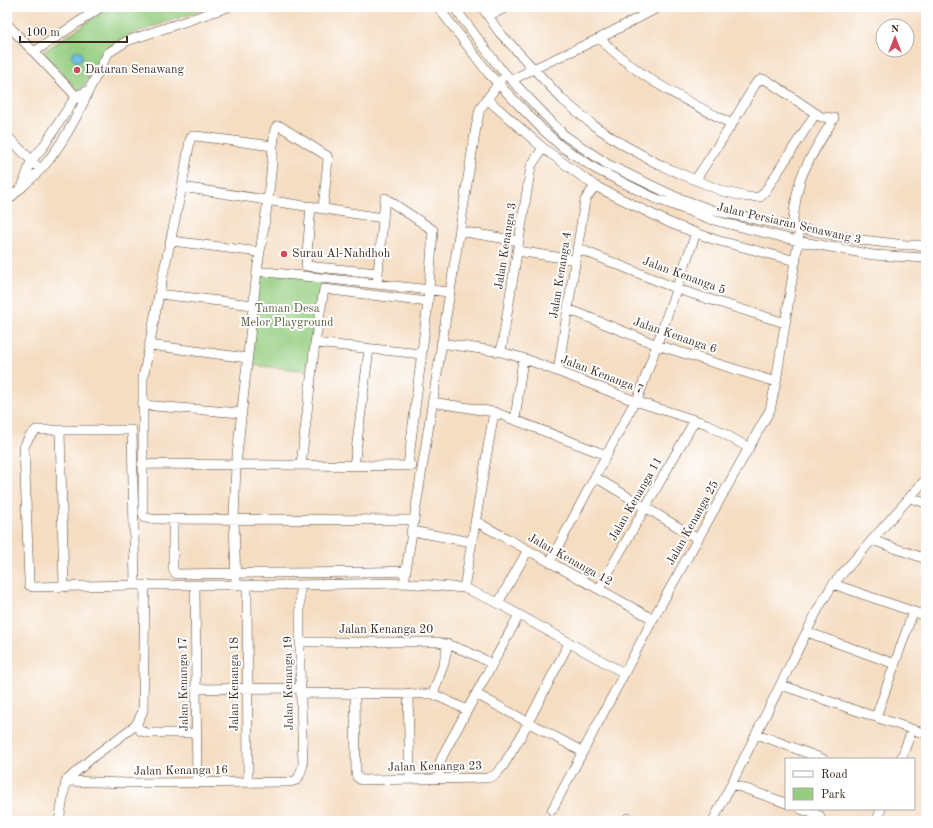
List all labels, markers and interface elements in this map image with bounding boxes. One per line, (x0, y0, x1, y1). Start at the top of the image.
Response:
scale bar (20, 18, 127, 44)
north arrow (875, 18, 915, 58)
text: N (891, 24, 900, 35)
text: 100 m (26, 27, 60, 39)
place label: Dataran Senawang (85, 64, 185, 76)
marker: Dataran Senawang (72, 65, 82, 75)
street label: Jalan Kenanga 3 (493, 202, 519, 290)
street label: Jalan Persiaran Senawang 3 (716, 202, 862, 246)
street label: Jalan Kenanga 4 (548, 231, 574, 319)
place label: Surau Al-Nahdhoh (292, 248, 391, 260)
marker: Surau Al-Nahdhoh (279, 249, 289, 259)
street label: Jalan Kenanga 5 (641, 254, 728, 297)
park label: Taman Desa Melor Playground (240, 303, 334, 329)
street label: Jalan Kenanga 6 (632, 316, 718, 356)
street label: Jalan Kenanga 7 (559, 354, 645, 396)
street label: Jalan Kenanga 11 (607, 455, 665, 543)
street label: Jalan Kenanga 25 (664, 478, 721, 567)
street label: Jalan Kenanga 12 (526, 532, 614, 588)
street label: Jalan Kenanga 20 (339, 624, 433, 636)
street label: Jalan Kenanga 19 (282, 636, 296, 730)
street label: Jalan Kenanga 17 (177, 637, 191, 731)
street label: Jalan Kenanga 18 (229, 637, 241, 731)
legend (785, 758, 915, 810)
street label: Jalan Kenanga 23 (388, 760, 482, 774)
street label: Jalan Kenanga 16 (134, 764, 228, 778)
text: Road (821, 769, 848, 781)
text: Park (821, 789, 846, 801)

